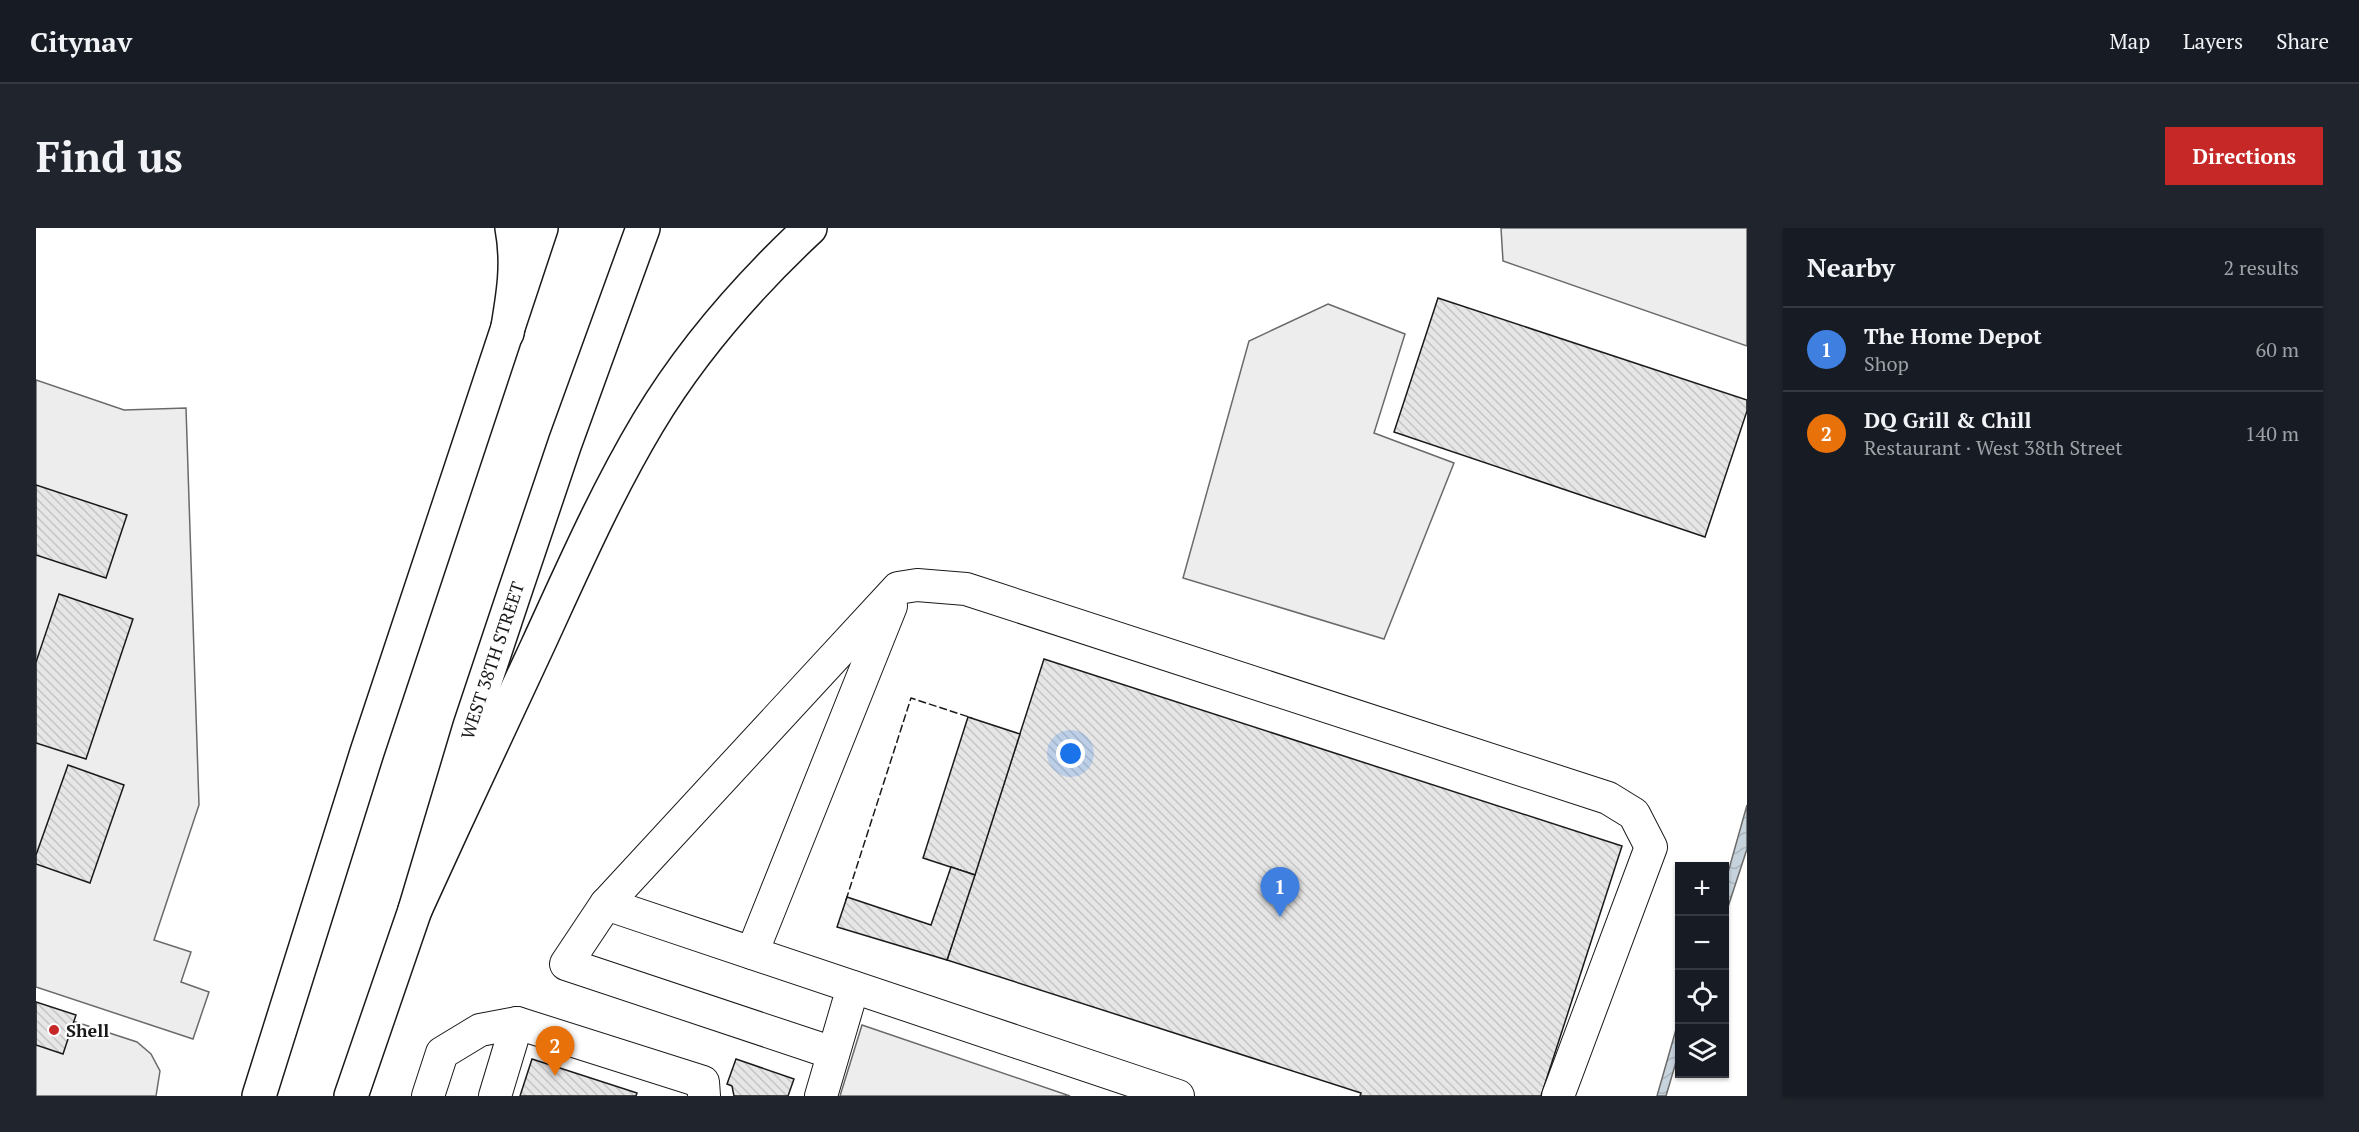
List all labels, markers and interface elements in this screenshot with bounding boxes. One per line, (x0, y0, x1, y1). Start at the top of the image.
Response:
text: Citynav (30, 23, 132, 60)
text: Map (2109, 27, 2150, 55)
text: Layers (2183, 27, 2243, 55)
text: Share (2276, 27, 2329, 55)
button: Directions (2165, 127, 2323, 185)
text: Find us (36, 128, 183, 184)
text: Nearby (1807, 250, 1895, 284)
text: 2 results (2224, 254, 2299, 281)
text: The Home Depot (1864, 321, 2042, 350)
text: 1 (1821, 336, 1832, 363)
text: 60 m (2256, 336, 2299, 363)
text: Shop (1864, 350, 1909, 377)
text: DQ Grill & Chill (1864, 405, 2032, 434)
text: 2 (1821, 420, 1832, 447)
text: 140 m (2245, 420, 2299, 447)
text: Restaurant · West 38th Street (1864, 434, 2123, 461)
street label: WEST 38TH STREET (455, 578, 529, 742)
your location (1056, 739, 1085, 768)
map controls (1675, 862, 1729, 1078)
button: + (1675, 862, 1729, 916)
pin: 1 (1260, 868, 1300, 917)
button: − (1675, 916, 1729, 970)
button: locate (1675, 970, 1729, 1024)
place label: Shell (66, 1018, 109, 1042)
marker: Shell (47, 1023, 61, 1037)
button: layers (1675, 1024, 1729, 1078)
pin: 2 (536, 1026, 574, 1076)

